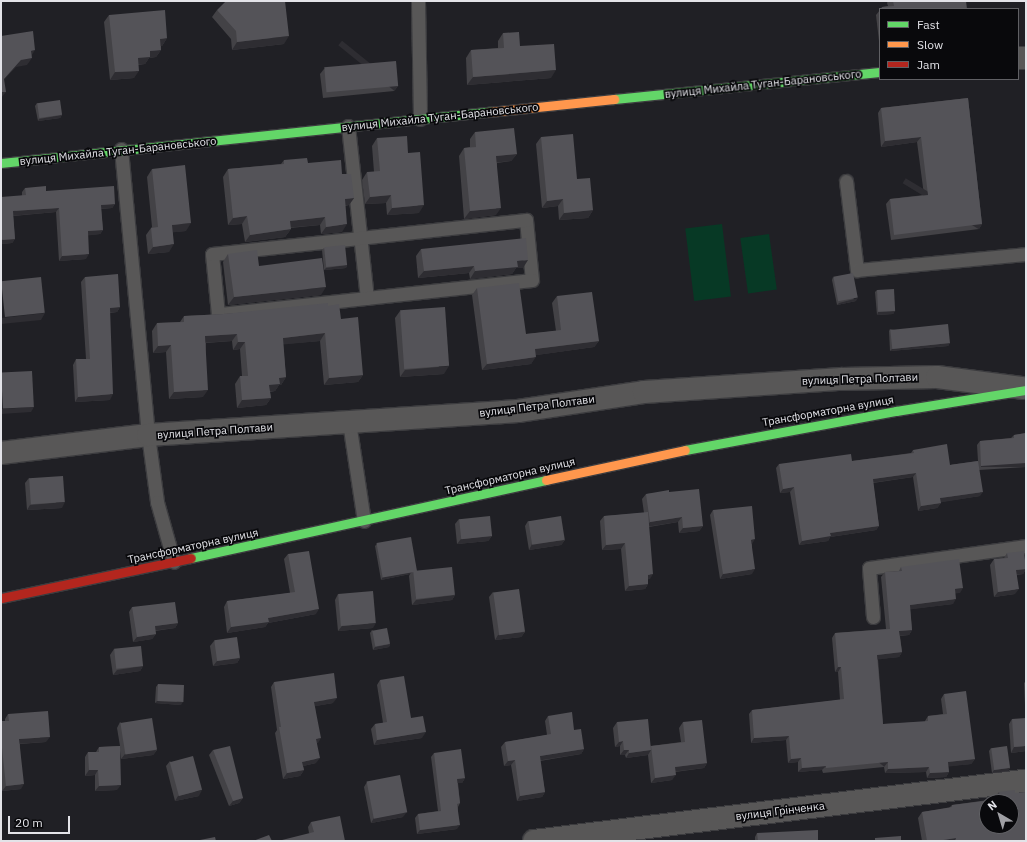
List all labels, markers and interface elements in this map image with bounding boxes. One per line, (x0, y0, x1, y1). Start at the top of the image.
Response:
legend (879, 8, 1019, 80)
text: Fast (917, 17, 940, 32)
text: Slow (917, 37, 943, 52)
text: Jam (917, 57, 940, 72)
street label: вулиця Михайла Туган-Барановського (664, 67, 862, 101)
street label: вулиця Михайла Туган-Барановського (341, 100, 539, 134)
street label: вулиця Михайла Туган-Барановського (19, 134, 217, 168)
street label: вулиця Петра Полтави (802, 370, 918, 388)
street label: вулиця Петра Полтави (479, 392, 595, 420)
street label: Трансформаторна вулиця (761, 393, 895, 429)
street label: вулиця Петра Полтави (157, 420, 273, 442)
street label: Трансформаторна вулиця (444, 455, 576, 497)
street label: Трансформаторна вулиця (126, 526, 260, 566)
north arrow (979, 794, 1019, 834)
text: N (985, 797, 1000, 813)
street label: вулиця Грінченка (735, 799, 825, 823)
scale bar (10, 808, 72, 834)
text: 20 m (15, 815, 43, 830)

